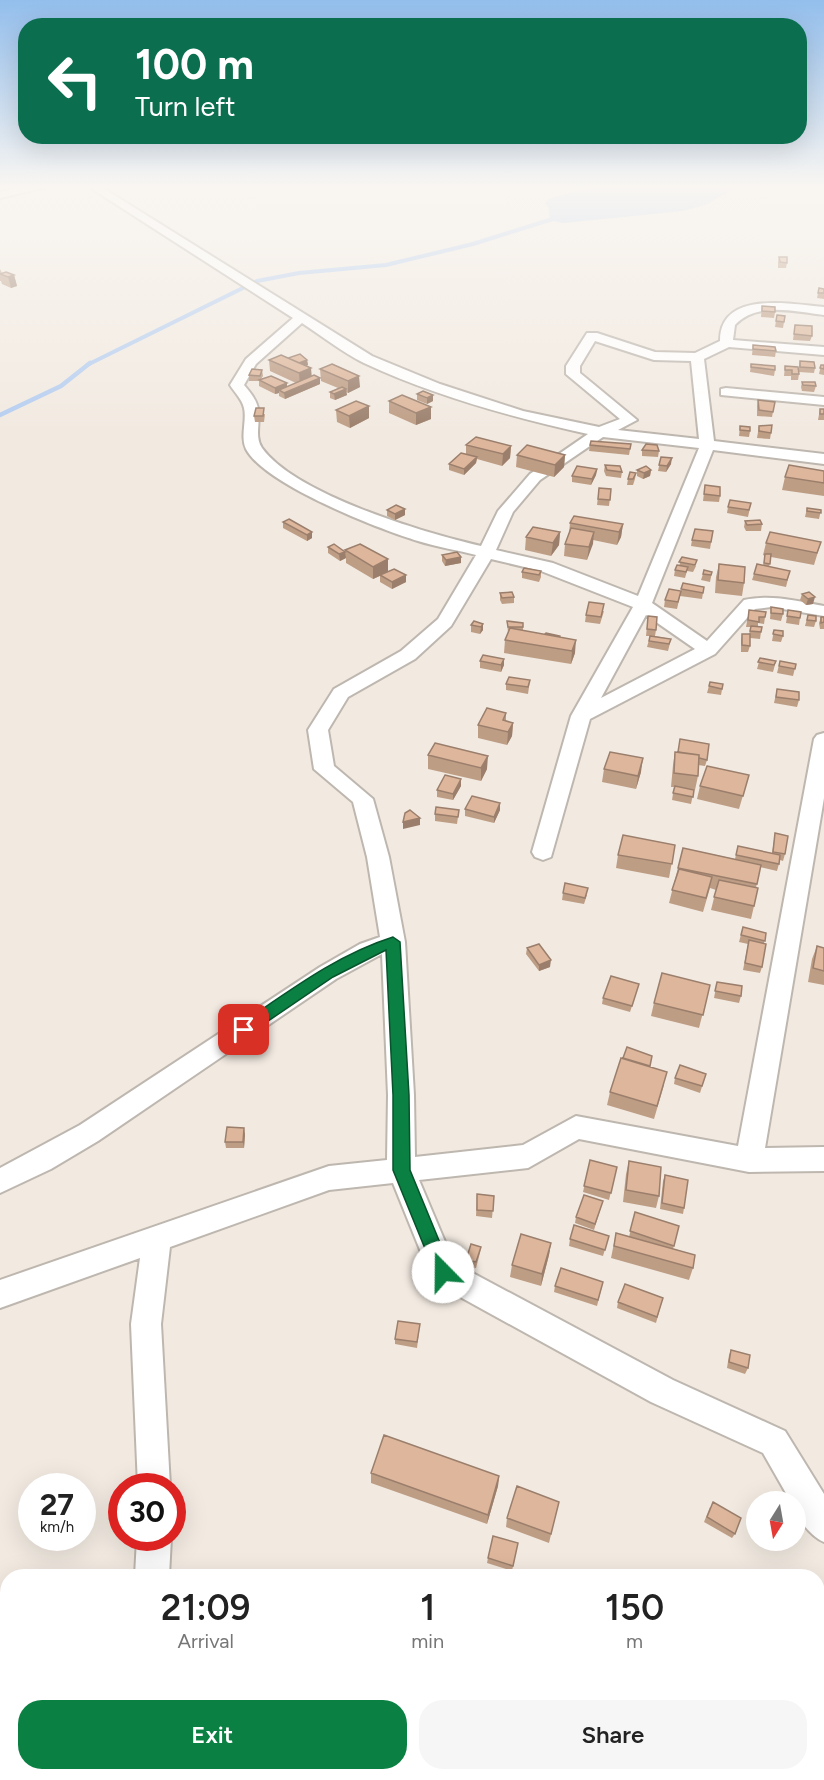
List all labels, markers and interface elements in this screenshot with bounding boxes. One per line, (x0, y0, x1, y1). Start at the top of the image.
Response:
text: 100 m (135, 39, 254, 90)
icon: left (36, 42, 114, 120)
text: Turn left (135, 90, 235, 123)
pin (218, 1004, 269, 1055)
icon: arrive (227, 1013, 260, 1046)
position arrow (411, 1240, 475, 1304)
speed limit sign: 30 (108, 1473, 186, 1551)
text: 27 (40, 1486, 74, 1523)
north arrow (746, 1491, 806, 1551)
map controls (746, 1491, 806, 1551)
text: km/h (40, 1518, 74, 1536)
text: 21:09 (161, 1586, 251, 1629)
text: 1 (420, 1586, 435, 1629)
text: 150 (605, 1586, 664, 1629)
text: Arrival (177, 1629, 234, 1653)
text: min (411, 1629, 444, 1653)
text: m (626, 1629, 643, 1653)
button: Exit (18, 1700, 407, 1769)
button: Share (419, 1700, 807, 1769)

